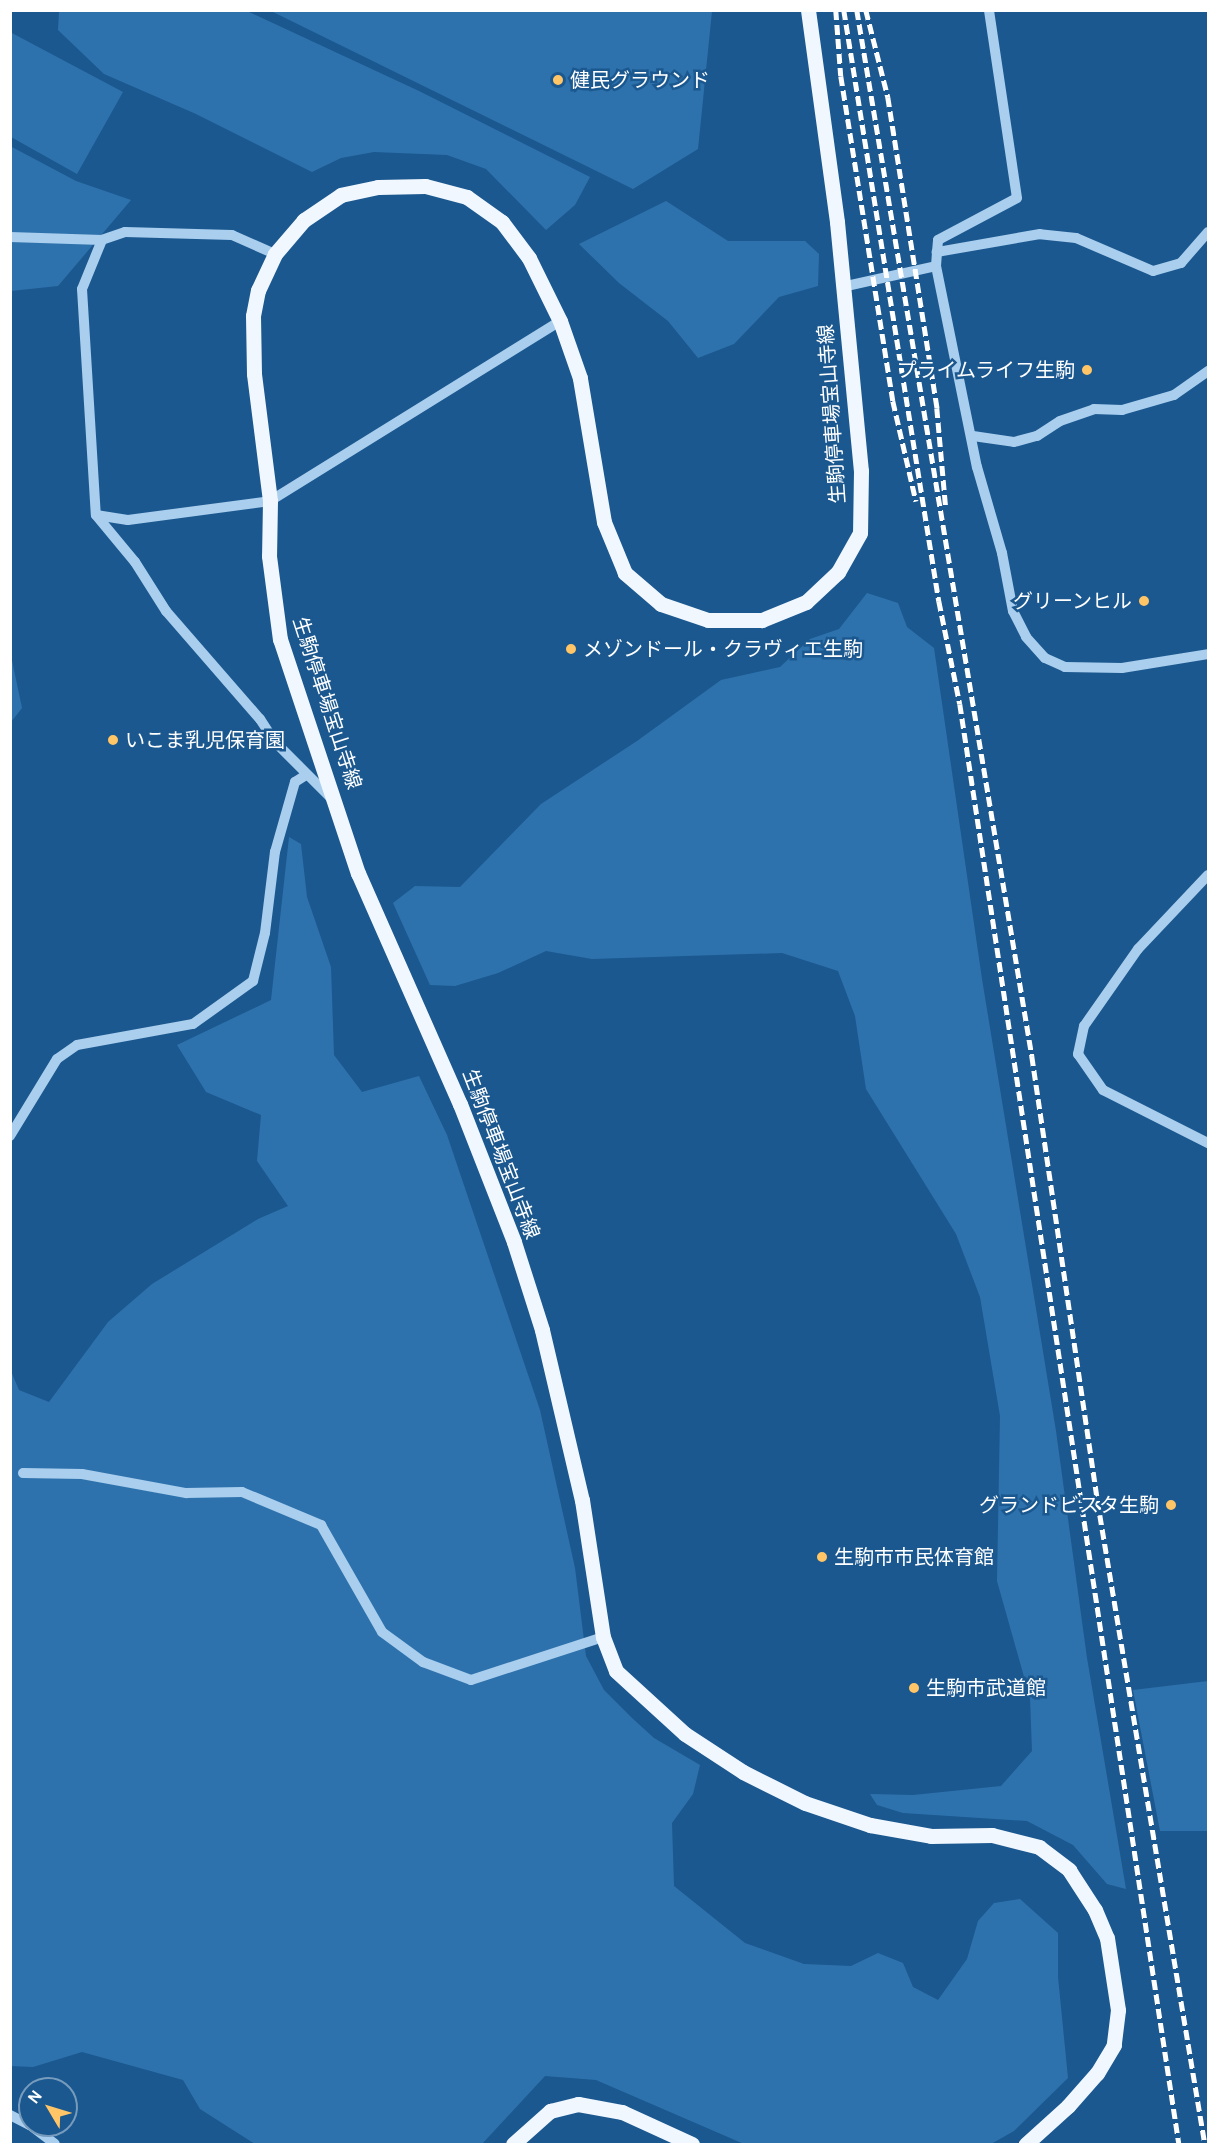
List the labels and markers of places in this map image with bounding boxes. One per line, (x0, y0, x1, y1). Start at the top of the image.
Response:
place label: 健民グラウンド (570, 68, 710, 92)
marker: 健民グラウンド (551, 73, 565, 87)
place label: プライムライフ生駒 (895, 358, 1075, 382)
marker: プライムライフ生駒 (1080, 363, 1094, 377)
place label: グリーンヒル (1012, 589, 1132, 613)
marker: グリーンヒル (1137, 594, 1151, 608)
place label: メゾンドール・クラヴィエ生駒 (583, 637, 863, 661)
marker: メゾンドール・クラヴィエ生駒 (564, 642, 578, 656)
place label: いこま乳児保育園 (125, 728, 285, 752)
marker: いこま乳児保育園 (106, 733, 120, 747)
place label: グランドビスタ生駒 (979, 1493, 1159, 1517)
marker: グランドビスタ生駒 (1164, 1498, 1178, 1512)
place label: 生駒市市民体育館 (834, 1545, 994, 1569)
marker: 生駒市市民体育館 (815, 1550, 829, 1564)
place label: 生駒市武道館 (926, 1676, 1046, 1700)
marker: 生駒市武道館 (907, 1681, 921, 1695)

